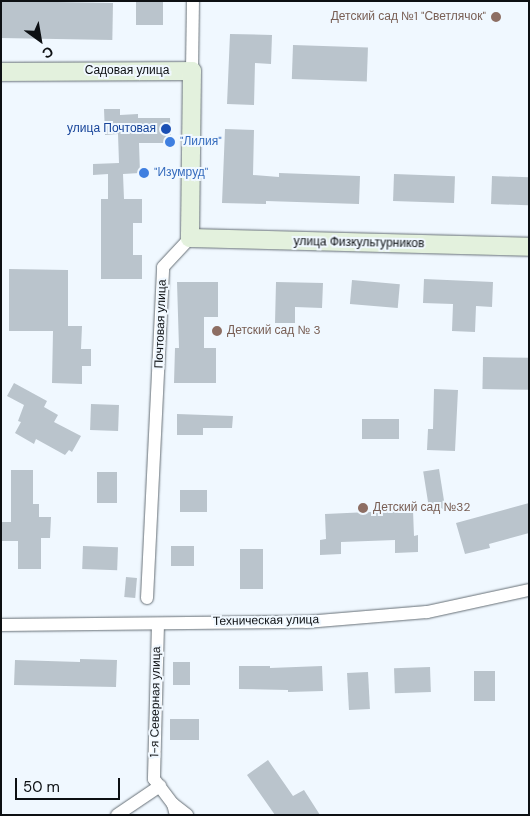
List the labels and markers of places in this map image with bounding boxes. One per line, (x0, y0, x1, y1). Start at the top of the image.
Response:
place label: Детский сад №1 "Светлячок" (331, 10, 486, 24)
marker: Детский сад №1 "Светлячок" (490, 11, 502, 23)
place label: улица Почтовая (67, 122, 156, 136)
marker: улица Почтовая (160, 123, 172, 135)
place label: "Лилия" (180, 135, 222, 149)
marker: "Лилия" (164, 136, 176, 148)
place label: "Изумруд" (154, 166, 208, 180)
marker: "Изумруд" (138, 167, 150, 179)
place label: Детский сад № 3 (227, 324, 321, 338)
marker: Детский сад № 3 (211, 325, 223, 337)
place label: Детский сад №32 (373, 501, 470, 515)
marker: Детский сад №32 (357, 502, 369, 514)

